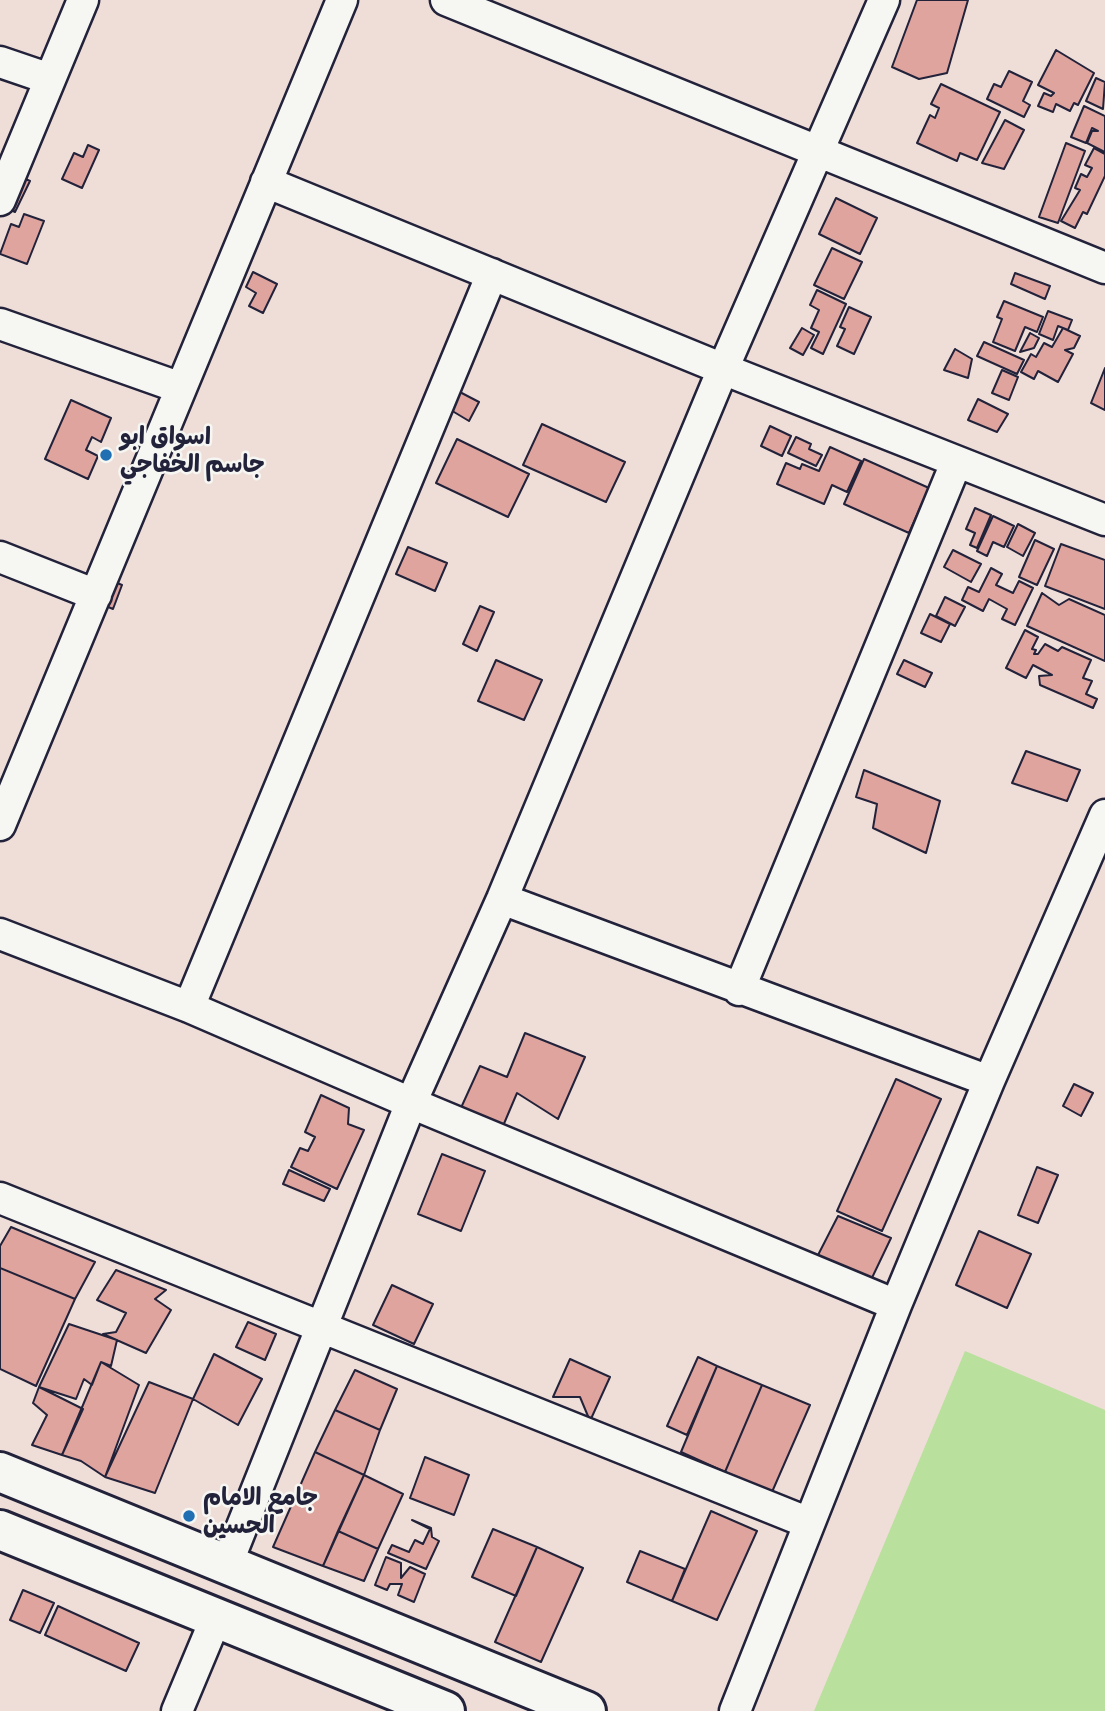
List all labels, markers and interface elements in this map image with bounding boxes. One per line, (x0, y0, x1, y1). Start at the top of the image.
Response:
place label: اسواق ابو جاسم الخفاجي (120, 427, 265, 483)
marker: اسواق ابو جاسم الخفاجي (98, 447, 114, 463)
place label: جامع الامام الحسين (203, 1488, 318, 1544)
marker: جامع الامام الحسين (181, 1508, 197, 1524)

